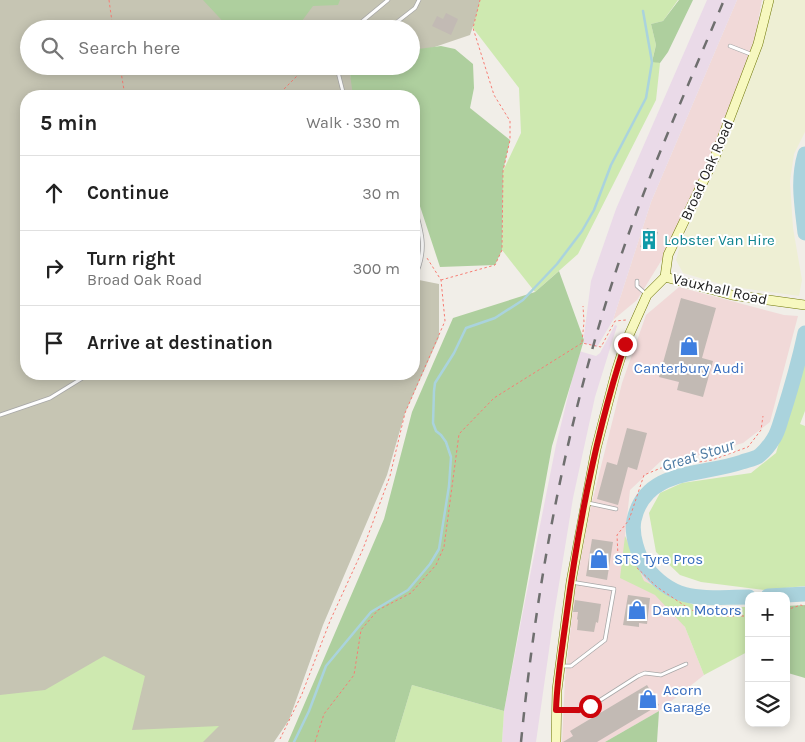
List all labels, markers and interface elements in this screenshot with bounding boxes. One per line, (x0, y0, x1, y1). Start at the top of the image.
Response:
search box (20, 20, 420, 75)
icon: search (38, 34, 66, 62)
text: Search here (78, 37, 180, 59)
text: 5 min (40, 111, 97, 135)
text: Walk · 330 m (306, 113, 400, 132)
street label: Broad Oak Road (677, 117, 737, 223)
icon: ahead (40, 179, 68, 207)
text: Continue (87, 182, 169, 204)
text: 30 m (362, 184, 400, 203)
building icon: Lobster Van Hire (638, 229, 660, 251)
place label: Lobster Van Hire (664, 231, 775, 249)
text: Turn right (87, 248, 176, 270)
icon: right (40, 254, 68, 282)
text: 300 m (353, 259, 400, 278)
street label: Vauxhall Road (671, 269, 769, 309)
text: Broad Oak Road (87, 270, 202, 289)
icon: arrive (40, 329, 68, 357)
text: Arrive at destination (87, 332, 273, 354)
route end (614, 333, 637, 356)
shop icon: Canterbury Audi (678, 335, 700, 357)
place label: Canterbury Audi (634, 359, 744, 377)
water label: Great Stour (659, 435, 737, 475)
shop icon: STS Tyre Pros (588, 548, 610, 570)
place label: STS Tyre Pros (614, 550, 703, 568)
map controls (745, 592, 790, 727)
button: + (745, 592, 790, 637)
shop icon: Dawn Motors (626, 599, 648, 621)
place label: Dawn Motors (652, 601, 742, 619)
button: − (745, 637, 790, 682)
place label: Acorn Garage (663, 681, 711, 716)
button: layers (745, 682, 790, 727)
shop icon: Acorn Garage (637, 688, 659, 710)
route start (579, 695, 602, 718)

